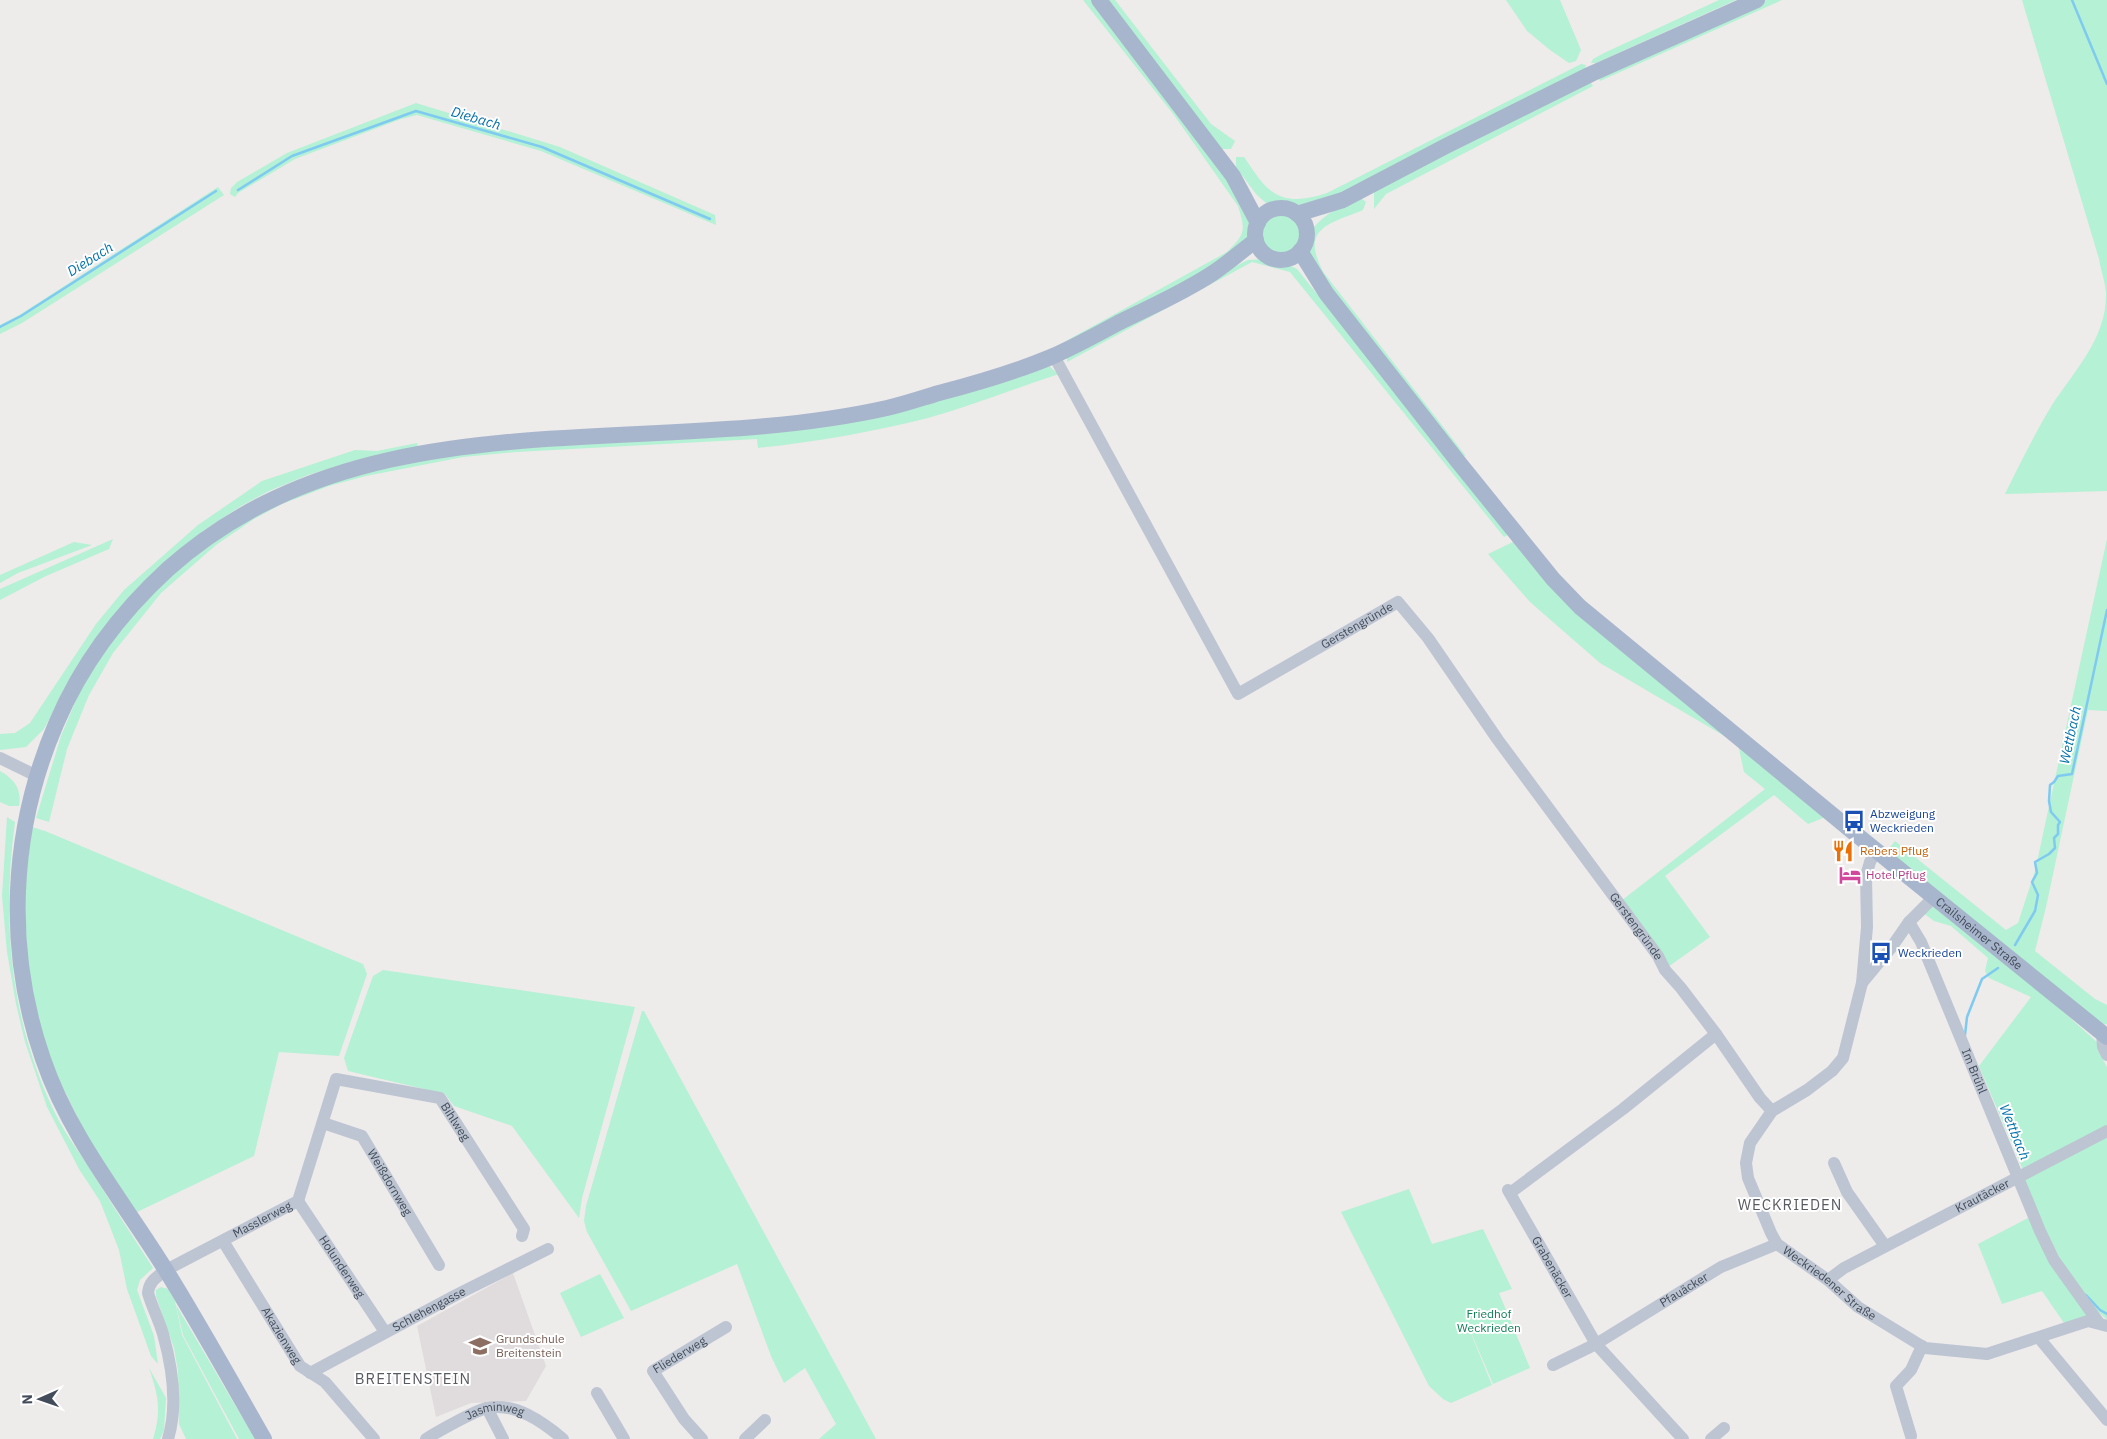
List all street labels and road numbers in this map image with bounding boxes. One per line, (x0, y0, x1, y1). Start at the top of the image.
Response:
street label: Gerstengründe (1318, 598, 1396, 652)
street label: Gerstengründe (1606, 889, 1667, 963)
street label: Crailsheimer Straße (1933, 894, 2026, 973)
street label: Im Brühl (1959, 1046, 1991, 1096)
street label: Bihlweg (438, 1099, 474, 1144)
street label: Weißdornweg (364, 1146, 416, 1219)
street label: Krautäcker (1953, 1175, 2012, 1216)
street label: Masslerweg (230, 1197, 295, 1241)
street label: Holunderweg (316, 1232, 369, 1301)
street label: Grabenäcker (1529, 1233, 1577, 1301)
street label: Weckriedener Straße (1780, 1242, 1879, 1324)
street label: Pfauäcker (1657, 1269, 1711, 1310)
street label: Schlehengasse (390, 1283, 468, 1335)
street label: Akazienweg (258, 1304, 305, 1367)
street label: Fliederweg (650, 1332, 709, 1376)
street label: Jasminweg (462, 1399, 527, 1423)

